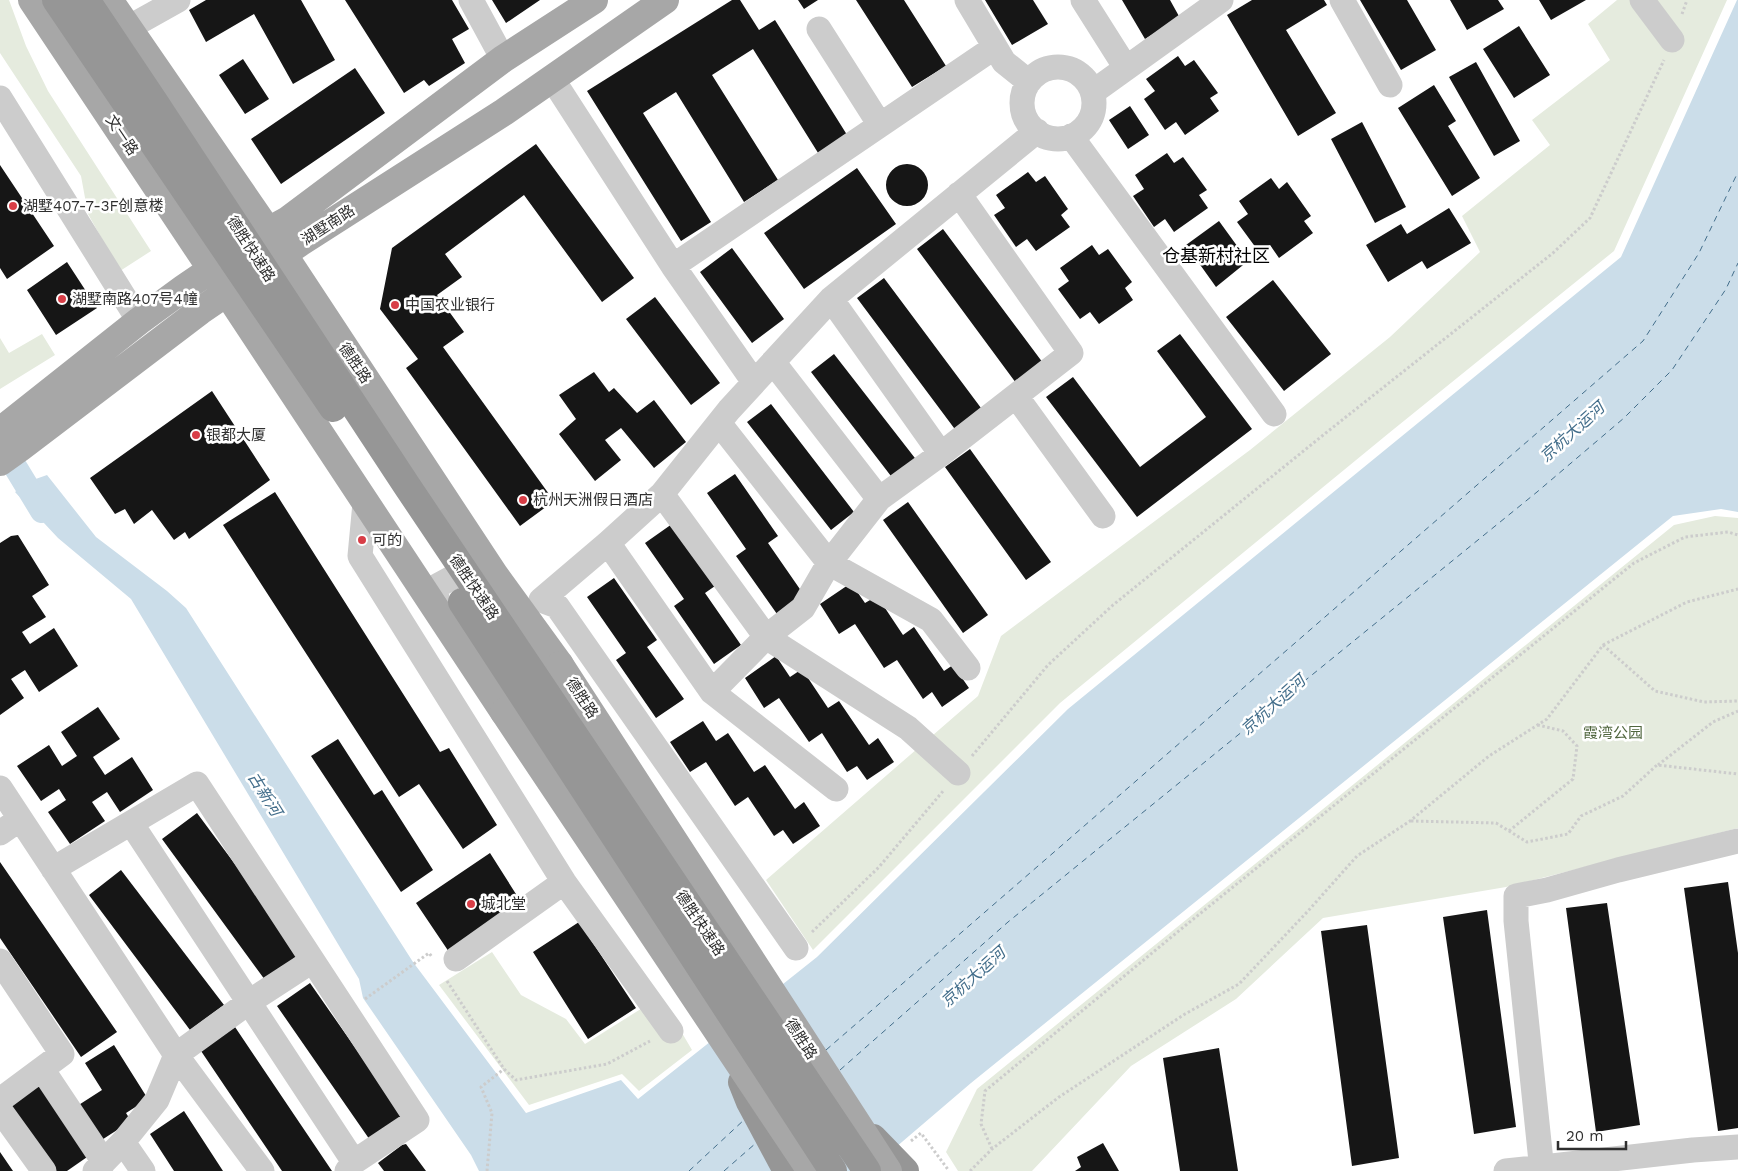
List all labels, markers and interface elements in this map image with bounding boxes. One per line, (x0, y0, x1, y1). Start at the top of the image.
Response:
street label: 文一路 (102, 111, 142, 159)
place label: 湖墅407-7-3F创意楼 (23, 197, 164, 215)
marker: 湖墅407-7-3F创意楼 (7, 200, 19, 212)
street label: 湖墅南路 (298, 201, 358, 249)
street label: 德胜快速路 (223, 213, 279, 285)
district label: 仓基新村社区 (1162, 245, 1270, 266)
place label: 湖墅南路407号4幢 (72, 290, 198, 308)
marker: 湖墅南路407号4幢 (56, 293, 68, 305)
place label: 中国农业银行 (405, 296, 495, 314)
marker: 中国农业银行 (389, 299, 401, 311)
street label: 德胜路 (335, 339, 375, 387)
water label: 京杭大运河 (1536, 396, 1610, 466)
place label: 银都大厦 (206, 426, 266, 444)
marker: 银都大厦 (190, 429, 202, 441)
place label: 杭州天洲假日酒店 (533, 491, 653, 509)
marker: 杭州天洲假日酒店 (517, 494, 529, 506)
place label: 可的 (372, 531, 402, 549)
marker: 可的 (356, 534, 368, 546)
street label: 德胜快速路 (446, 551, 502, 623)
water label: 京杭大运河 (1237, 669, 1311, 739)
street label: 德胜路 (562, 674, 602, 722)
park label: 霞湾公园 (1583, 724, 1643, 742)
water label: 古新河 (244, 769, 287, 822)
street label: 德胜快速路 (672, 887, 728, 959)
place label: 城北堂 (481, 895, 526, 913)
marker: 城北堂 (465, 898, 477, 910)
water label: 京杭大运河 (937, 941, 1011, 1011)
street label: 德胜路 (781, 1015, 821, 1063)
scale bar (1558, 1118, 1626, 1150)
text: 20 m (1566, 1127, 1604, 1145)

